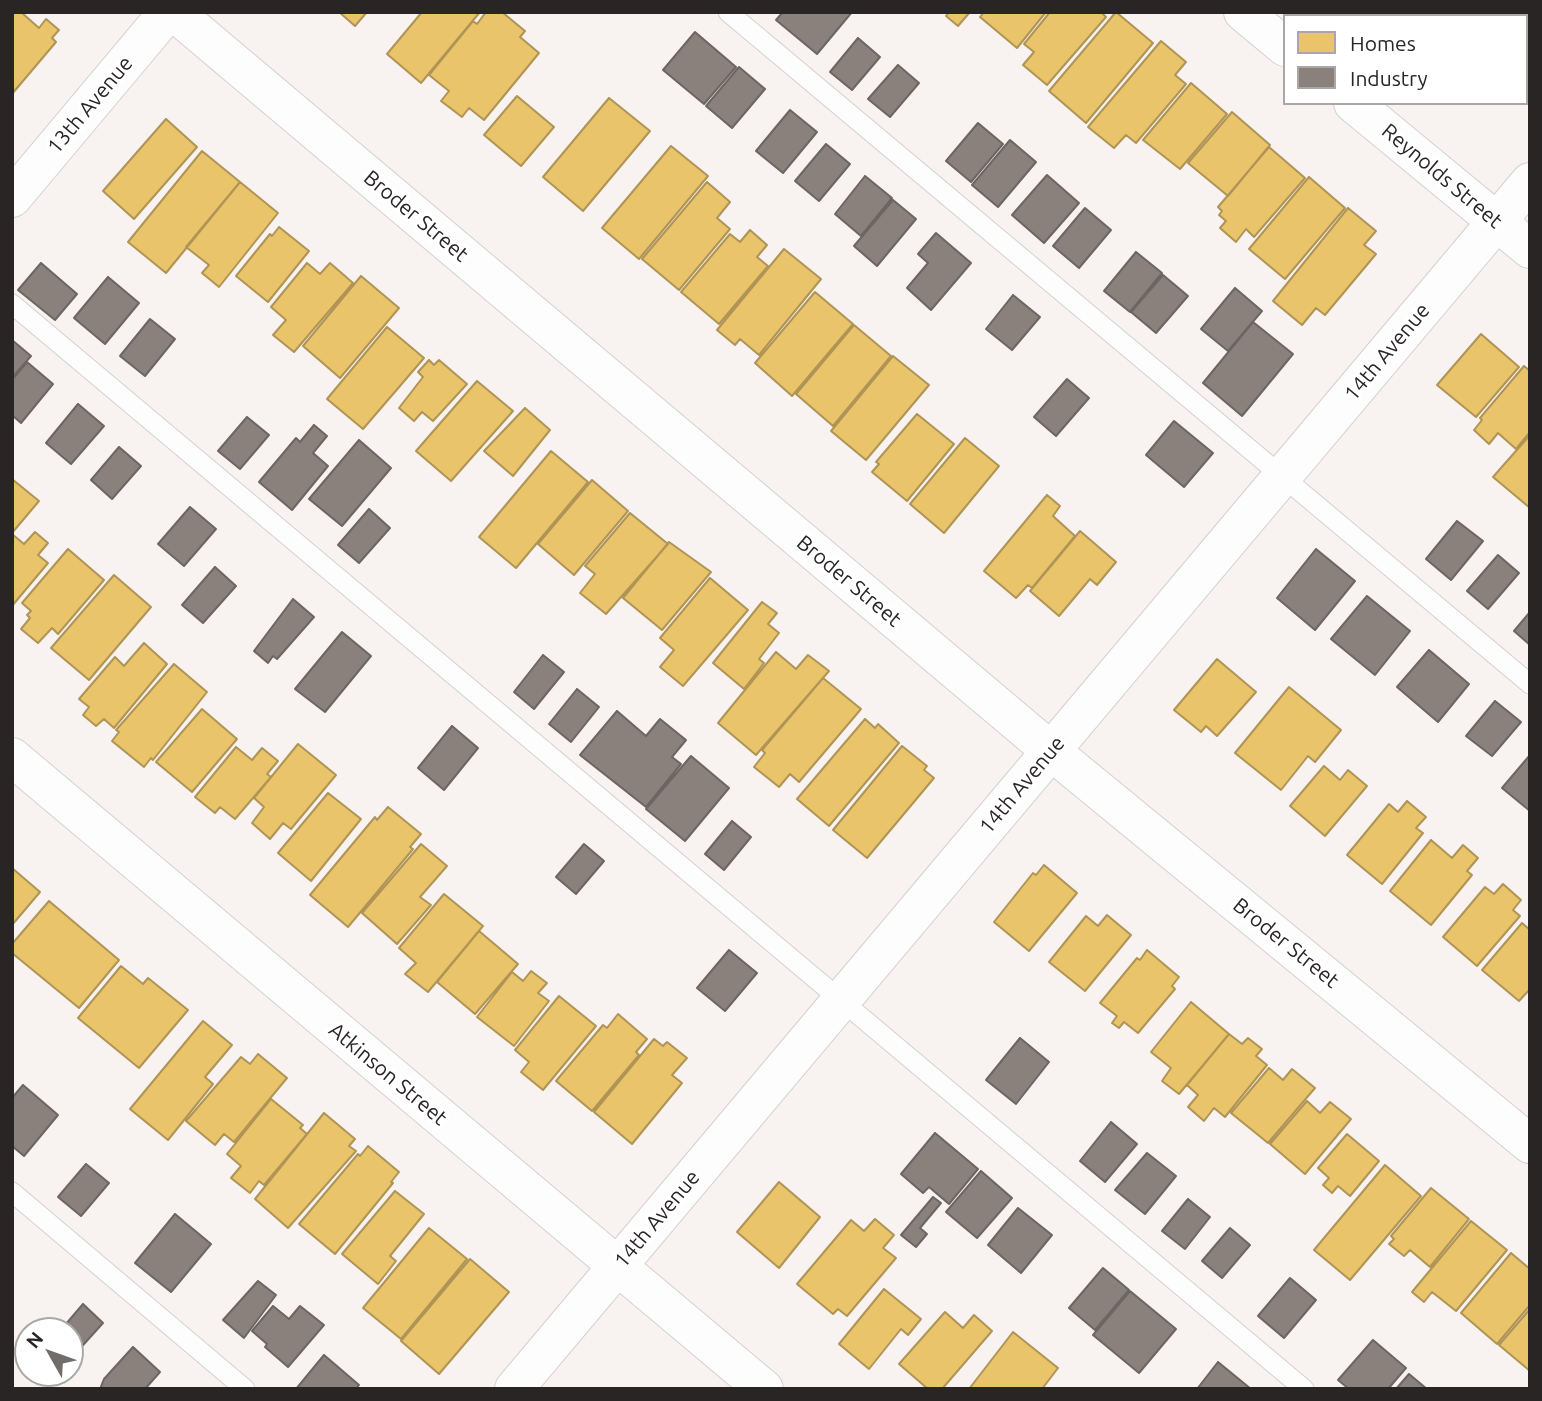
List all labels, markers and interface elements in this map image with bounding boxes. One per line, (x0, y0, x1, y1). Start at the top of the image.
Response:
legend (1283, 14, 1528, 105)
text: Homes (1350, 31, 1416, 55)
street label: 13th Avenue (42, 51, 138, 159)
text: Industry (1350, 66, 1428, 90)
street label: Reynolds Street (1377, 118, 1507, 234)
street label: Broder Street (359, 165, 473, 267)
street label: 14th Avenue (1339, 298, 1435, 406)
street label: Broder Street (792, 530, 906, 632)
street label: 14th Avenue (974, 731, 1070, 839)
street label: Broder Street (1228, 893, 1344, 993)
street label: Atkinson Street (324, 1017, 452, 1131)
street label: 14th Avenue (609, 1165, 705, 1273)
north arrow (14, 1317, 84, 1387)
text: N (21, 1327, 47, 1352)

